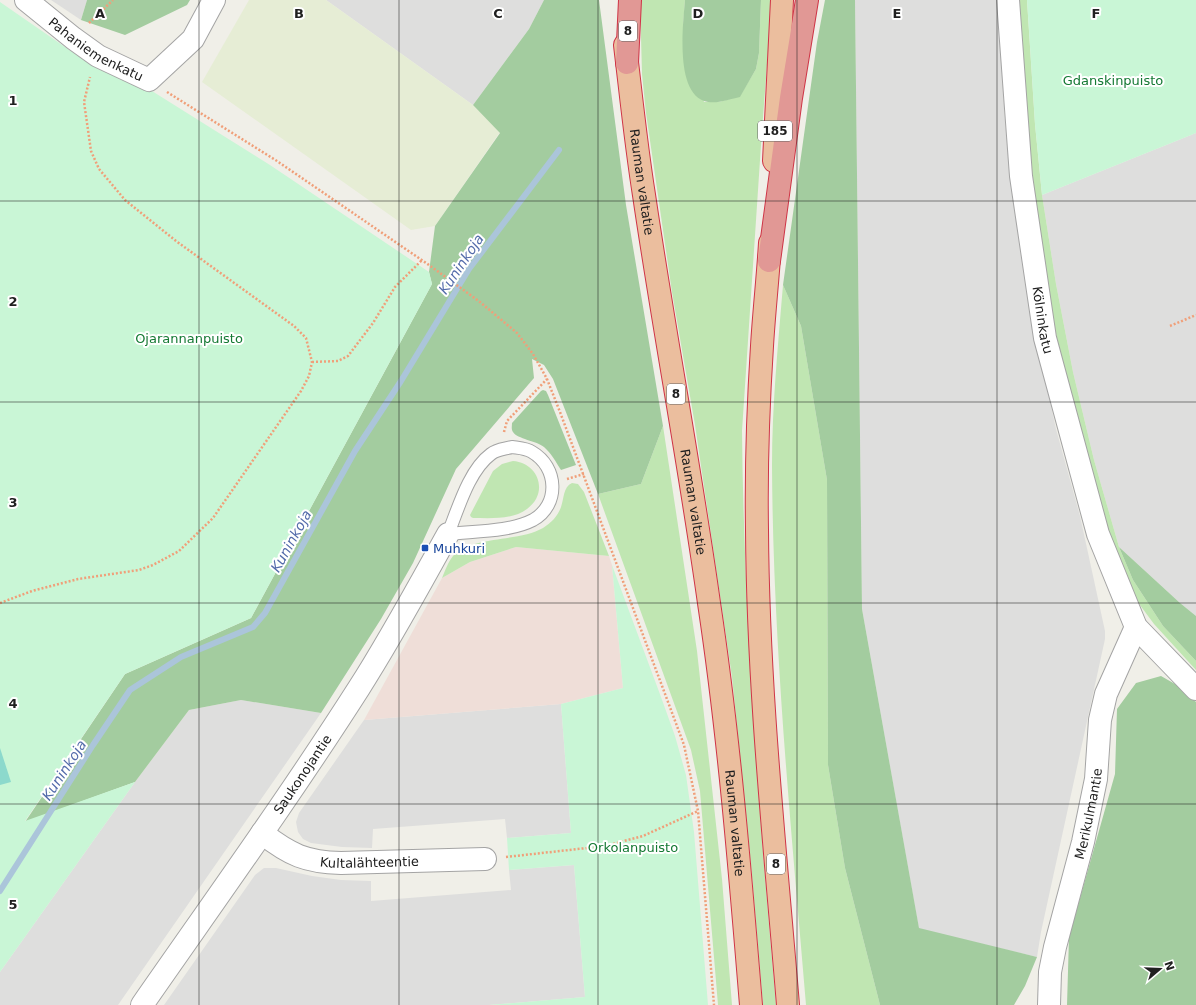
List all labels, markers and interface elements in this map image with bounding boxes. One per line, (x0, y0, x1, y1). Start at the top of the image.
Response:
text: A (95, 6, 105, 21)
text: B (294, 6, 304, 21)
text: C (493, 6, 503, 21)
text: D (693, 6, 704, 21)
text: E (893, 6, 901, 21)
text: F (1092, 6, 1100, 21)
street label: Pahaniemenkatu (46, 14, 145, 84)
road number: 8 (619, 21, 637, 41)
park label: Gdanskinpuisto (1063, 73, 1163, 88)
text: 1 (8, 93, 18, 108)
road number: 185 (758, 121, 792, 141)
street label: Rauman valtatie (627, 128, 657, 236)
water label: Kuninkoja (435, 231, 487, 297)
street label: Kölninkatu (1029, 285, 1056, 355)
text: 2 (8, 294, 18, 309)
park label: Ojarannanpuisto (135, 331, 243, 346)
road number: 8 (667, 384, 685, 404)
street label: Rauman valtatie (677, 448, 709, 556)
text: 3 (8, 495, 18, 510)
water label: Kuninkoja (267, 507, 315, 575)
place label: Muhkuri (433, 541, 485, 556)
marker: Muhkuri (420, 543, 430, 553)
text: 4 (8, 696, 18, 711)
street label: Saukonojantie (271, 732, 335, 817)
water label: Kuninkoja (39, 737, 89, 803)
street label: Merikulmantie (1072, 768, 1105, 861)
street label: Rauman valtatie (722, 769, 747, 877)
park label: Orkolanpuisto (588, 840, 678, 855)
street label: Kultalähteentie (319, 854, 419, 871)
road number: 8 (767, 854, 785, 874)
text: 5 (8, 897, 18, 912)
north arrow (1140, 949, 1180, 989)
text: N (1161, 959, 1177, 972)

